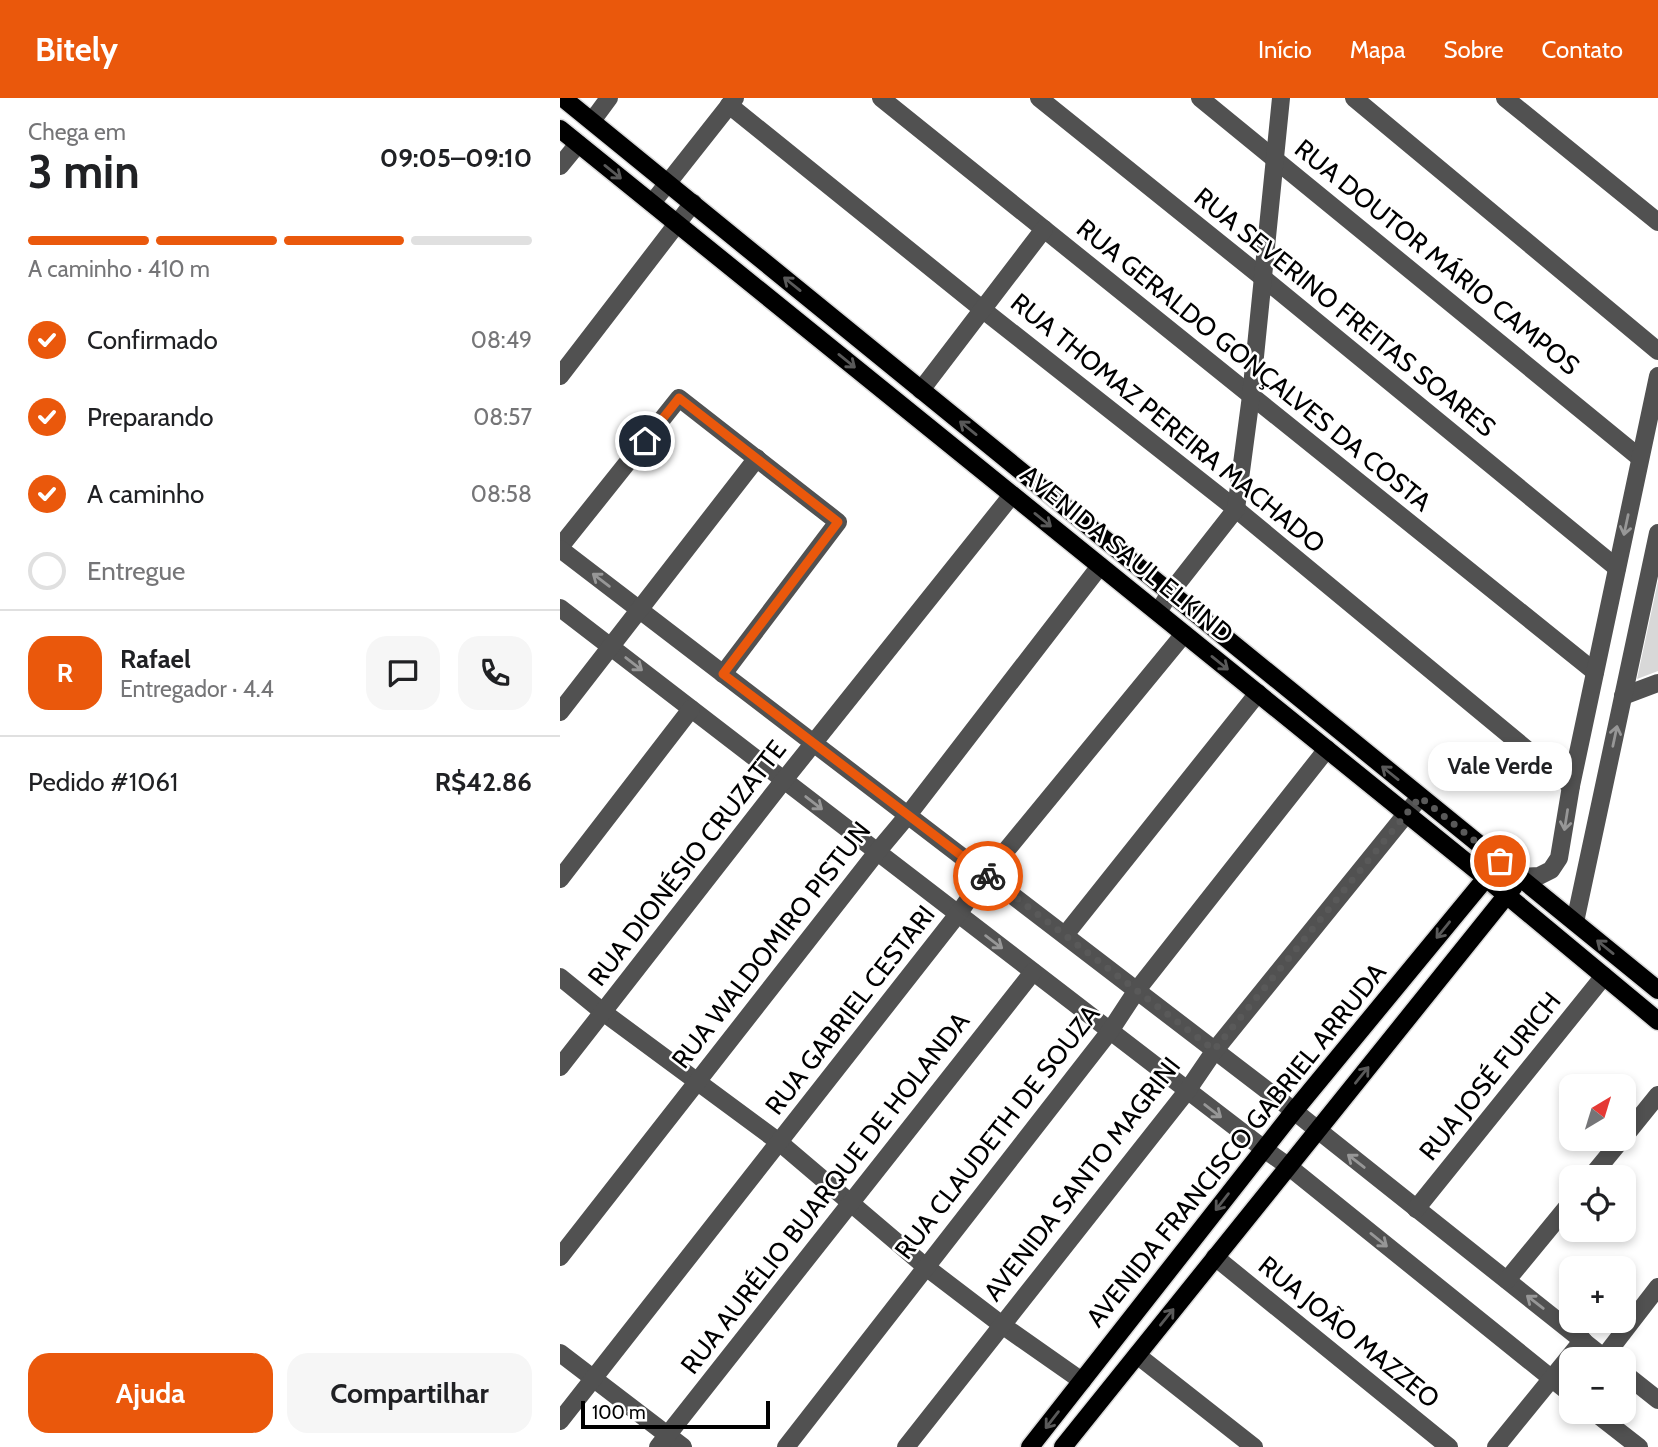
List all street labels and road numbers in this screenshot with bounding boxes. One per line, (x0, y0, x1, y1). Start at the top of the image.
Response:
street label: RUA DOUTOR MÁRIO CAMPOS (1288, 132, 1586, 382)
street label: RUA SEVERINO FREITAS SOARES (1188, 181, 1502, 443)
street label: RUA GERALDO GONÇALVES DA COSTA (1070, 212, 1438, 518)
street label: RUA THOMAZ PEREIRA MACHADO (1004, 286, 1332, 560)
street label: AVENIDA SAUL ELKIND (1014, 458, 1240, 650)
street label: RUA DIONÉSIO CRUZATTE (581, 734, 793, 992)
street label: RUA WALDOMIRO PISTUN (665, 815, 877, 1075)
street label: RUA GABRIEL CESTARI (758, 899, 942, 1121)
street label: AVENIDA FRANCISCO GABRIEL ARRUDA (1079, 957, 1393, 1333)
street label: RUA JOSÉ FURICH (1412, 985, 1568, 1167)
street label: RUA CLAUDETH DE SOUZA (888, 998, 1106, 1266)
street label: RUA AURÉLIO BUARQUE DE HOLANDA (674, 1006, 976, 1380)
street label: AVENIDA SANTO MAGRINI (977, 1051, 1187, 1307)
street label: RUA JOÃO MAZZEO (1252, 1249, 1446, 1415)

